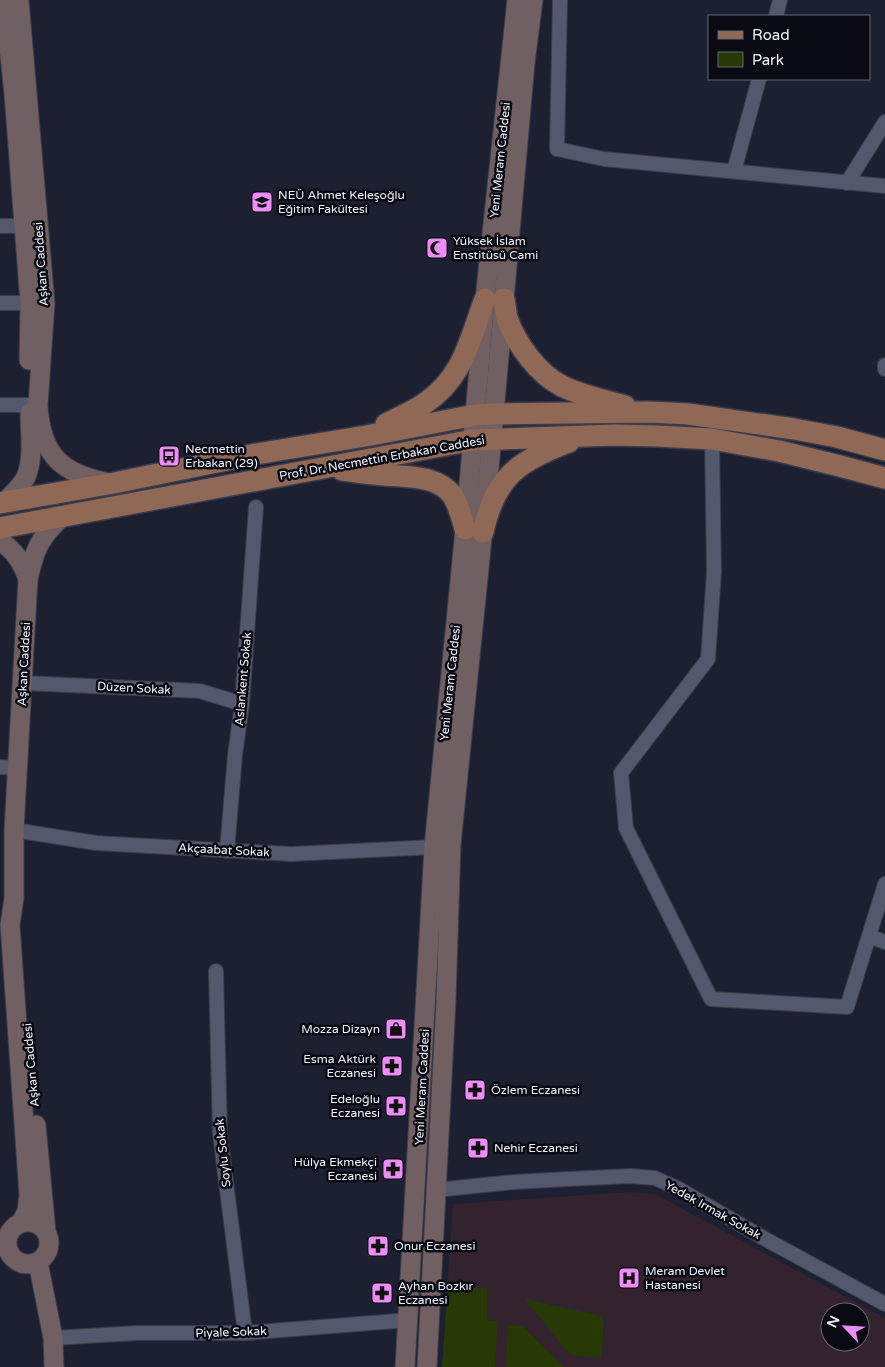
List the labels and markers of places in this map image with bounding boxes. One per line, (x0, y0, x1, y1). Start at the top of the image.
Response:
place label: NEÜ Ahmet Keleşoğlu Eğitim Fakültesi (278, 188, 405, 216)
school or university icon: NEÜ Ahmet Keleşoğlu Eğitim Fakültesi (250, 190, 274, 214)
place label: Yüksek İslam Enstitüsü Cami (453, 234, 538, 262)
mosque icon: Yüksek İslam Enstitüsü Cami (425, 236, 449, 260)
place label: Necmettin Erbakan (29) (185, 442, 258, 470)
bus stop icon: Necmettin Erbakan (29) (157, 444, 181, 468)
shop icon: Mozza Dizayn (384, 1017, 408, 1041)
place label: Mozza Dizayn (301, 1022, 380, 1036)
place label: Esma Aktürk Eczanesi (303, 1052, 376, 1080)
pharmacy icon: Esma Aktürk Eczanesi (380, 1054, 404, 1078)
pharmacy icon: Özlem Eczanesi (463, 1078, 487, 1102)
place label: Özlem Eczanesi (491, 1083, 580, 1097)
place label: Edeloğlu Eczanesi (330, 1092, 380, 1120)
pharmacy icon: Edeloğlu Eczanesi (384, 1094, 408, 1118)
pharmacy icon: Nehir Eczanesi (466, 1136, 490, 1160)
place label: Nehir Eczanesi (494, 1141, 578, 1155)
place label: Hülya Ekmekçi Eczanesi (294, 1155, 377, 1183)
pharmacy icon: Hülya Ekmekçi Eczanesi (381, 1157, 405, 1181)
pharmacy icon: Onur Eczanesi (366, 1234, 390, 1258)
place label: Onur Eczanesi (394, 1239, 475, 1253)
place label: Meram Devlet Hastanesi (645, 1264, 725, 1292)
hospital icon: Meram Devlet Hastanesi (617, 1266, 641, 1290)
place label: Ayhan Bozkır Eczanesi (398, 1279, 474, 1307)
pharmacy icon: Ayhan Bozkır Eczanesi (370, 1281, 394, 1305)

